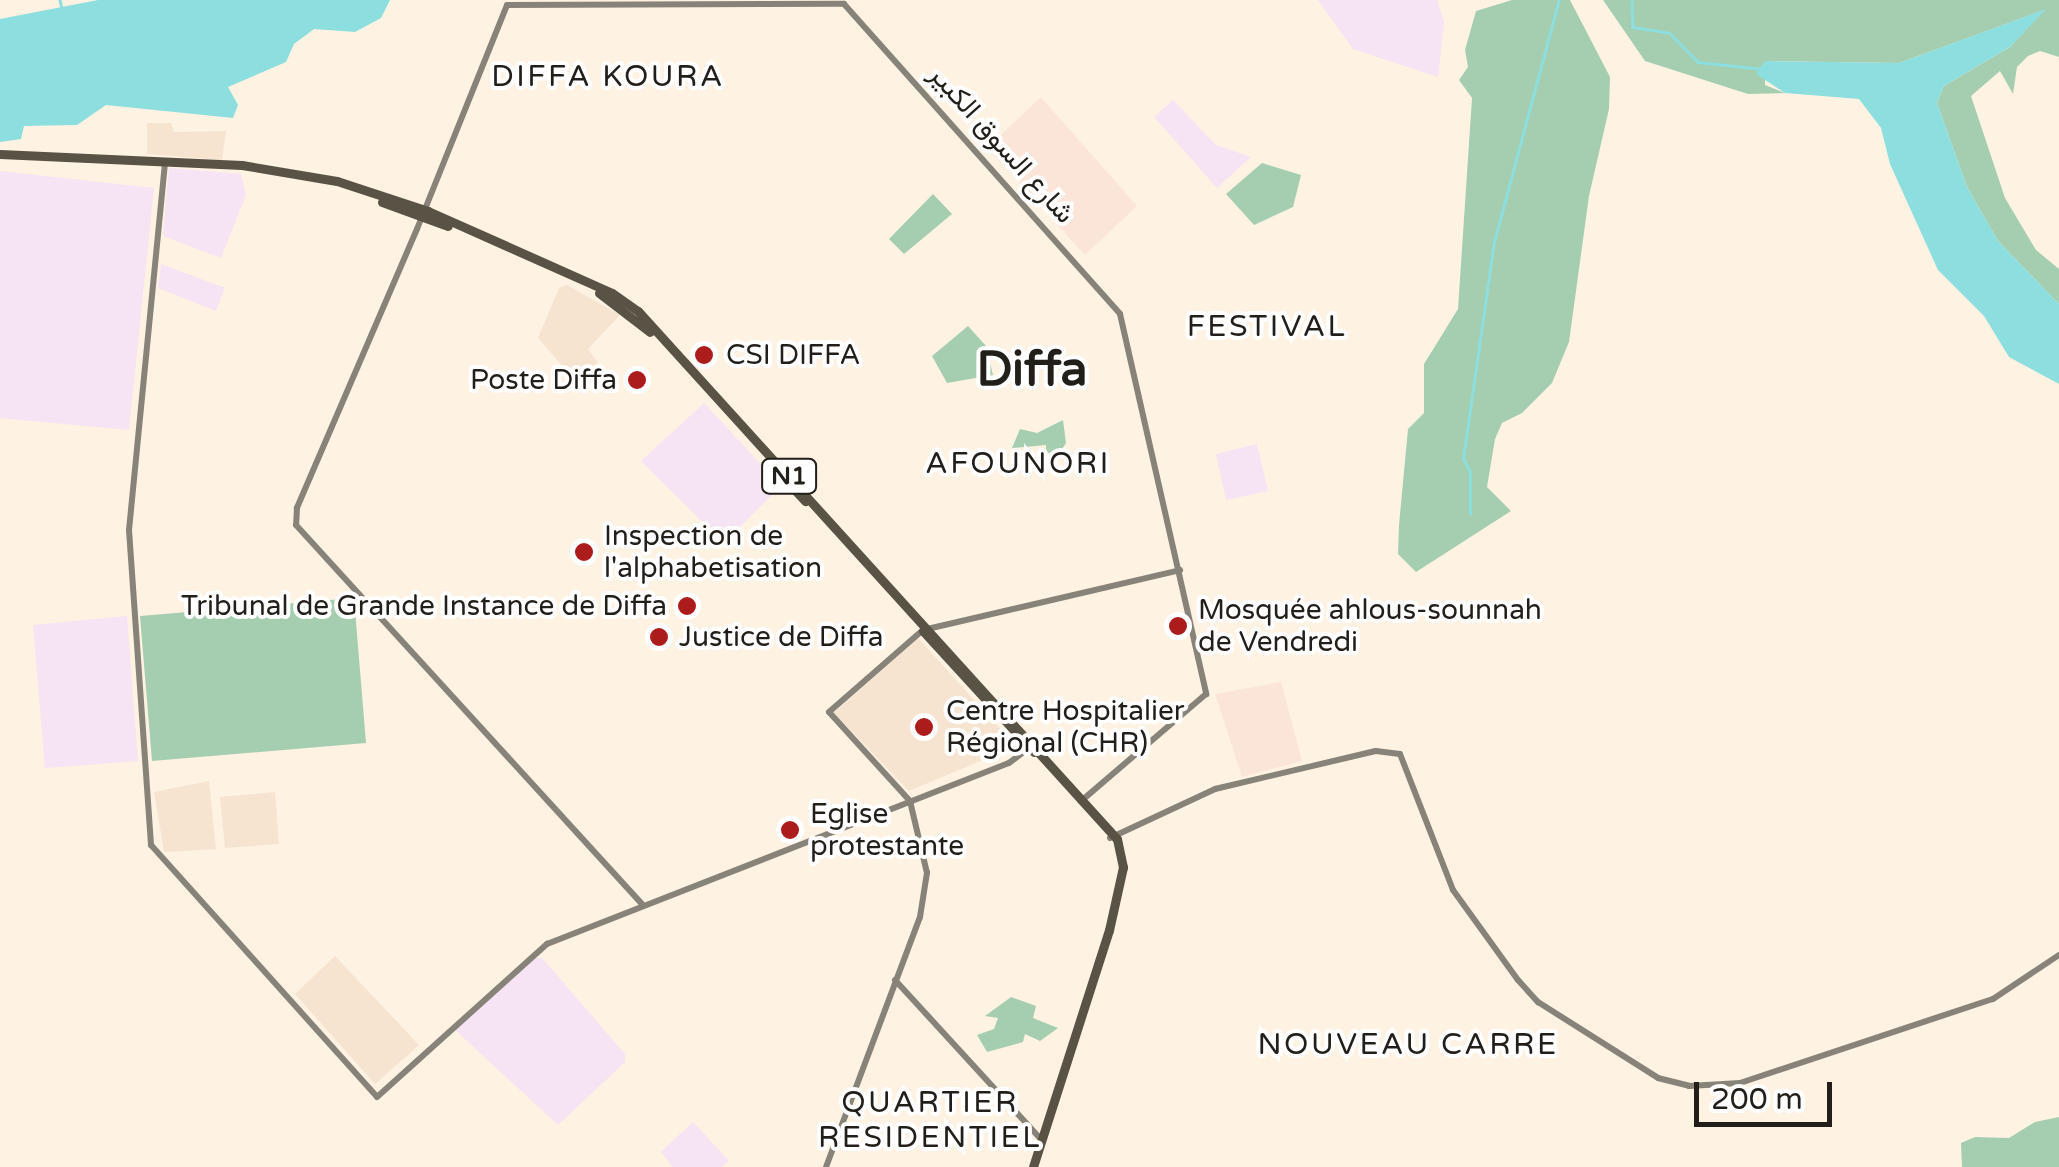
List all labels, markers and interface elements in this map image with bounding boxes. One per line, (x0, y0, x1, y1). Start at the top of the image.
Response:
street label: شارع السوق الكبير (922, 58, 1082, 230)
district label: DIFFA KOURA (491, 59, 725, 95)
district label: FESTIVAL (1187, 309, 1347, 345)
place label: CSI DIFFA (726, 338, 860, 372)
marker: CSI DIFFA (691, 342, 717, 368)
district label: Diffa (977, 342, 1087, 400)
place label: Poste Diffa (470, 363, 617, 397)
marker: Poste Diffa (626, 369, 648, 391)
district label: AFOUNORI (925, 446, 1111, 482)
road number: N1 (759, 456, 819, 496)
place label: Inspection de l'alphabetisation (604, 519, 822, 585)
marker: Inspection de l'alphabetisation (573, 541, 595, 563)
place label: Tribunal de Grande Instance de Diffa (181, 589, 667, 623)
place label: Mosquée ahlous-sounnah de Vendredi (1198, 593, 1542, 659)
marker: Tribunal de Grande Instance de Diffa (676, 595, 698, 617)
marker: Mosquée ahlous-sounnah de Vendredi (1167, 615, 1189, 637)
place label: Justice de Diffa (679, 620, 884, 654)
marker: Justice de Diffa (648, 626, 670, 648)
place label: Centre Hospitalier Régional (CHR) (946, 694, 1185, 760)
marker: Centre Hospitalier Régional (CHR) (911, 714, 937, 740)
place label: Eglise protestante (810, 797, 964, 863)
marker: Eglise protestante (779, 819, 801, 841)
district label: NOUVEAU CARRE (1257, 1027, 1559, 1063)
scale bar (1699, 1062, 1836, 1124)
text: 200 m (1711, 1081, 1803, 1118)
district label: QUARTIER RESIDENTIEL (818, 1085, 1042, 1156)

